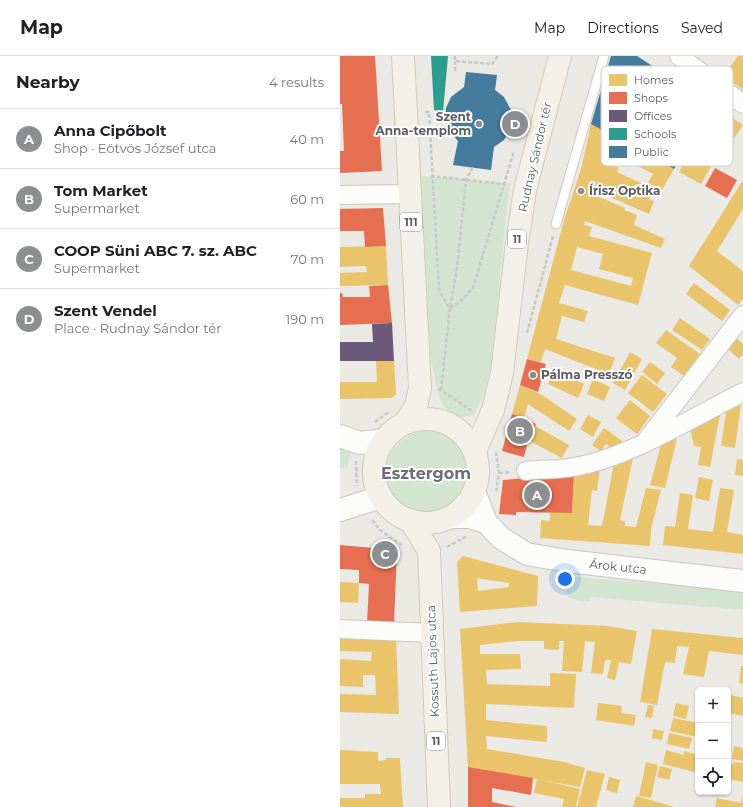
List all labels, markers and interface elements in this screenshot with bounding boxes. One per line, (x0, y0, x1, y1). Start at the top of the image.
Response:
text: Map (20, 16, 63, 39)
text: Map (534, 19, 565, 37)
text: Directions (587, 19, 659, 37)
text: Saved (681, 19, 723, 37)
legend (601, 66, 733, 166)
text: Nearby (16, 72, 80, 92)
text: Homes (634, 73, 674, 87)
text: 4 results (269, 74, 324, 90)
text: Shops (634, 91, 669, 105)
street label: Rudnay Sándor tér (515, 100, 555, 213)
place label: Szent Anna-templom (375, 109, 472, 138)
pin: D (502, 109, 528, 139)
text: Offices (634, 109, 672, 123)
marker: Szent Anna-templom (474, 119, 484, 129)
text: Anna Cipőbolt (54, 121, 167, 140)
text: Schools (634, 127, 677, 141)
text: A (24, 131, 34, 147)
text: 40 m (290, 131, 324, 147)
text: Shop · Eötvös József utca (54, 140, 216, 156)
text: Public (634, 145, 669, 159)
text: Tom Market (54, 181, 148, 200)
place label: Írisz Optika (589, 183, 660, 198)
marker: Írisz Optika (576, 186, 586, 196)
text: B (24, 191, 34, 207)
text: 60 m (290, 191, 324, 207)
text: Supermarket (54, 200, 140, 216)
road number: 111 (400, 213, 422, 231)
road number: 11 (508, 230, 526, 248)
text: COOP Süni ABC 7. sz. ABC (54, 241, 257, 260)
text: C (24, 251, 34, 267)
text: 70 m (291, 251, 324, 267)
text: Supermarket (54, 260, 140, 276)
text: Szent Vendel (54, 301, 157, 320)
text: D (24, 311, 34, 327)
text: 190 m (286, 311, 324, 327)
text: Place · Rudnay Sándor tér (54, 320, 221, 336)
place label: Pálma Presszó (541, 367, 632, 382)
marker: Pálma Presszó (528, 370, 538, 380)
pin: B (507, 416, 533, 446)
district label: Esztergom (381, 464, 471, 483)
pin: A (524, 480, 550, 510)
pin: C (372, 539, 398, 569)
street label: Árok utca (589, 556, 648, 577)
your location (555, 569, 575, 589)
street label: Kossuth Lajos utca (423, 605, 442, 717)
map controls (695, 687, 731, 795)
button: + (695, 687, 731, 723)
button: − (695, 723, 731, 759)
road number: 11 (427, 732, 445, 750)
button: locate (695, 759, 731, 795)

